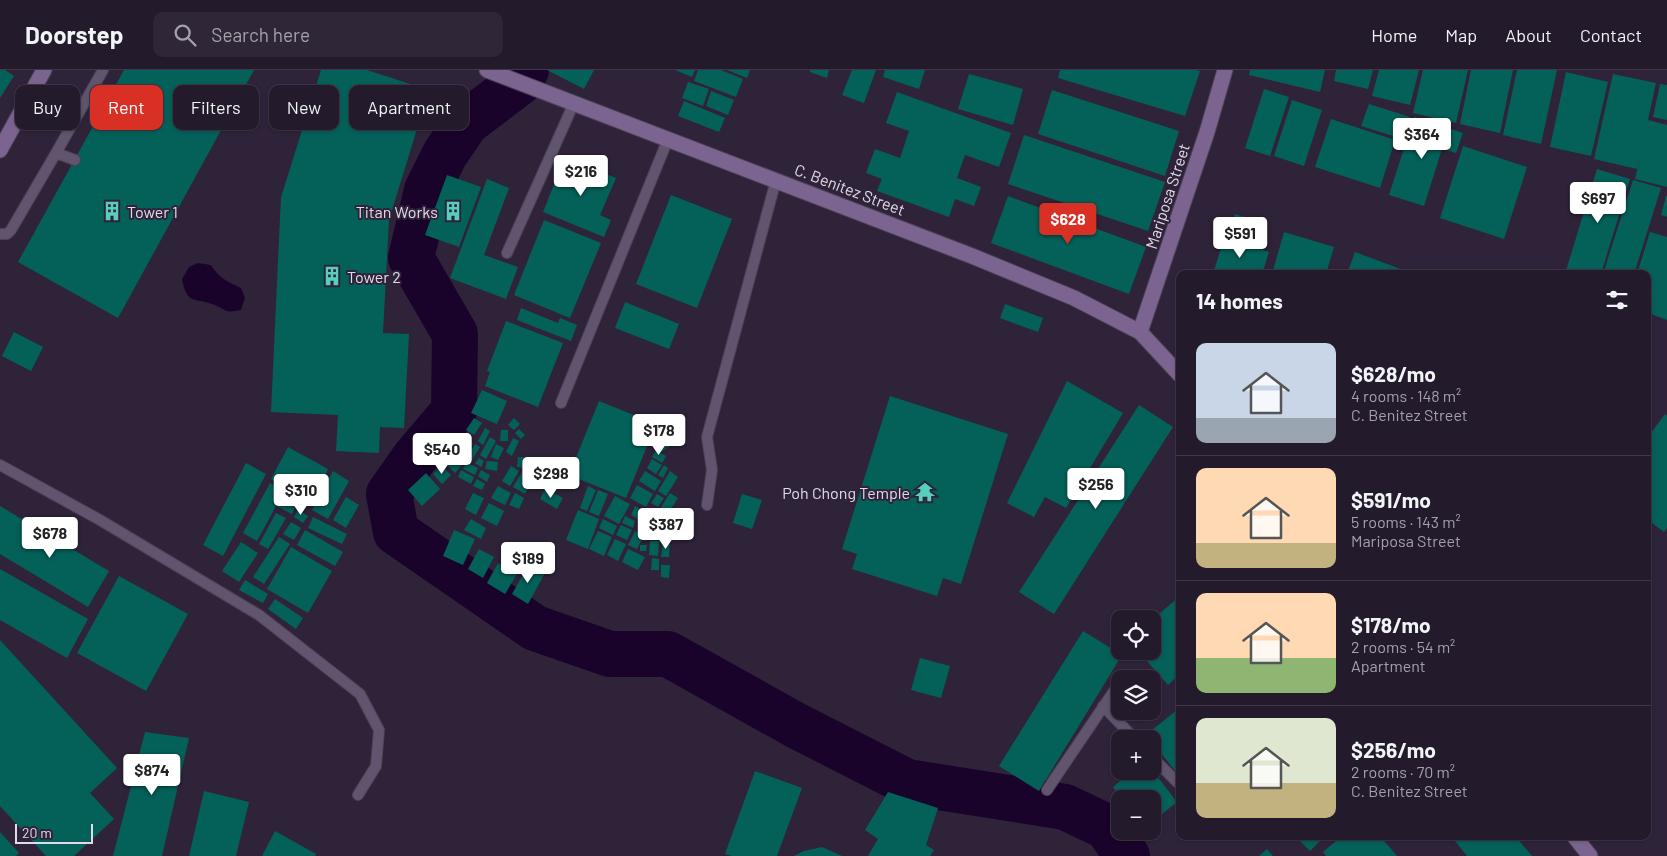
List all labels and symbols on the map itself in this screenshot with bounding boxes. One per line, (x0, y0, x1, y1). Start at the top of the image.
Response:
pin: $364 (1392, 118, 1452, 160)
street label: Mariposa Street (1141, 141, 1193, 251)
pin: $216 (551, 154, 611, 197)
street label: C. Benitez Street (792, 159, 908, 219)
pin: $697 (1568, 182, 1628, 224)
building icon: Tower 1 (101, 200, 123, 222)
building icon: Titan Works (442, 200, 464, 222)
place label: Tower 1 (127, 202, 178, 221)
place label: Titan Works (356, 202, 438, 221)
pin: $628 (1038, 202, 1098, 245)
pin: $591 (1210, 216, 1270, 259)
building icon: Tower 2 (321, 265, 343, 287)
place label: Tower 2 (347, 267, 401, 286)
pin: $178 (629, 414, 689, 456)
pin: $540 (412, 432, 472, 475)
pin: $298 (521, 456, 581, 499)
pin: $256 (1066, 468, 1126, 510)
pin: $310 (271, 474, 331, 516)
temple icon: Poh Chong Temple (914, 481, 936, 503)
place label: Poh Chong Temple (782, 483, 910, 502)
pin: $387 (636, 508, 696, 550)
pin: $678 (20, 516, 80, 559)
pin: $189 (498, 542, 558, 584)
pin: $874 (122, 754, 182, 796)
scale bar (15, 821, 92, 844)

